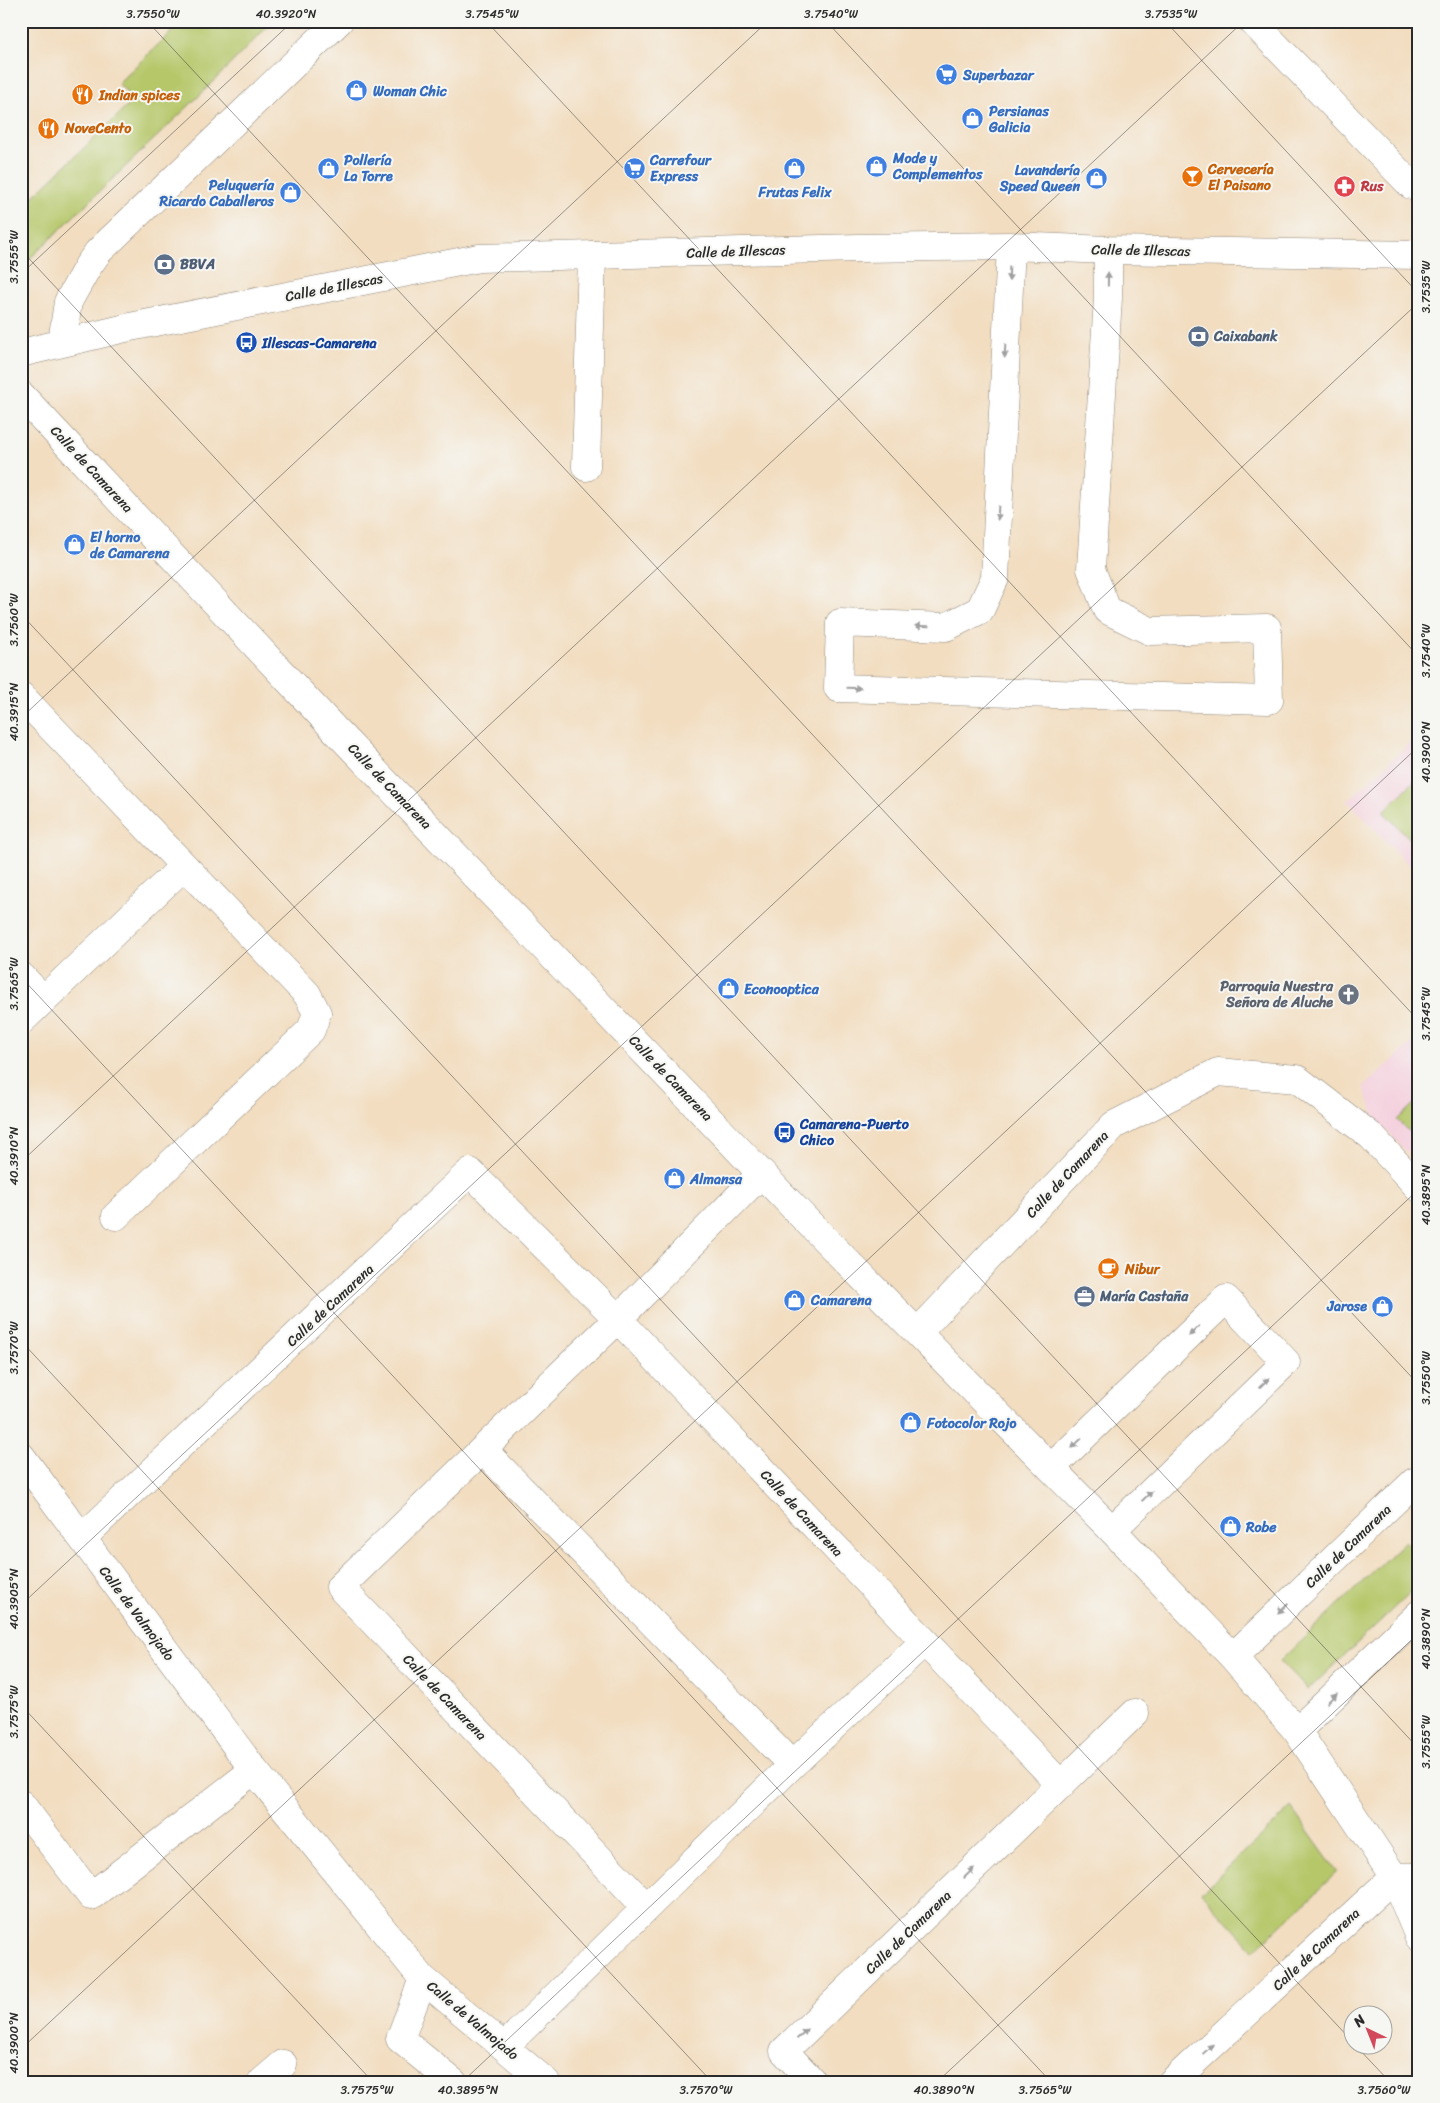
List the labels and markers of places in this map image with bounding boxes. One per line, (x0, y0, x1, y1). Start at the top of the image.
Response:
supermarket icon: Superbazar (935, 63, 959, 87)
place label: Superbazar (962, 63, 1035, 88)
shop icon: Woman Chic (345, 79, 369, 103)
place label: Woman Chic (373, 79, 448, 104)
restaurant icon: Indian spices (71, 83, 95, 107)
place label: Indian spices (98, 83, 180, 108)
place label: Persianas Galicia (988, 99, 1049, 140)
shop icon: Persianas Galicia (961, 107, 985, 131)
restaurant icon: NoveCento (37, 116, 61, 140)
place label: NoveCento (64, 116, 132, 141)
place label: Mode y Complementos (892, 146, 983, 187)
place label: Pollería La Torre (344, 148, 393, 189)
place label: Carrefour Express (649, 148, 712, 189)
shop icon: Mode y Complementos (865, 154, 889, 178)
shop icon: Pollería La Torre (316, 156, 340, 180)
supermarket icon: Carrefour Express (622, 156, 646, 180)
shop icon: Frutas Felix (783, 157, 807, 181)
place label: Cervecería El Paisano (1207, 157, 1274, 198)
place label: Lavandería Speed Queen (999, 158, 1080, 199)
bar icon: Cervecería El Paisano (1180, 165, 1204, 189)
shop icon: Lavandería Speed Queen (1084, 166, 1108, 190)
place label: Peluquería Ricardo Caballeros (158, 173, 275, 214)
pharmacy icon: Rus (1333, 174, 1357, 198)
place label: Rus (1360, 174, 1384, 199)
place label: Frutas Felix (758, 180, 832, 205)
shop icon: Peluquería Ricardo Caballeros (278, 181, 302, 205)
bank icon: BBVA (152, 252, 176, 276)
place label: BBVA (180, 252, 215, 277)
bank icon: Caixabank (1186, 324, 1210, 348)
place label: Caixabank (1213, 324, 1278, 349)
bus stop icon: Illescas-Camarena (234, 331, 258, 355)
place label: Illescas-Camarena (261, 331, 377, 356)
place label: El horno de Camarena (90, 525, 170, 566)
shop icon: El horno de Camarena (62, 533, 86, 557)
place label: Parroquia Nuestra Señora de Aluche (1220, 974, 1334, 1015)
shop icon: Econooptica (716, 977, 740, 1001)
place label: Econooptica (744, 977, 820, 1002)
church icon: Parroquia Nuestra Señora de Aluche (1337, 982, 1361, 1006)
place label: Camarena-Puerto Chico (799, 1112, 910, 1153)
bus stop icon: Camarena-Puerto Chico (772, 1120, 796, 1144)
shop icon: Almansa (662, 1167, 686, 1191)
place label: Almansa (689, 1167, 743, 1192)
cafe icon: Nibur (1097, 1257, 1121, 1281)
place label: Nibur (1124, 1257, 1161, 1282)
office icon: María Castaña (1072, 1284, 1096, 1308)
place label: María Castaña (1099, 1284, 1189, 1309)
shop icon: Camarena (783, 1288, 807, 1312)
place label: Camarena (810, 1288, 872, 1313)
place label: Jarose (1326, 1294, 1367, 1319)
shop icon: Jarose (1371, 1294, 1395, 1318)
shop icon: Fotocolor Rojo (899, 1411, 923, 1435)
place label: Fotocolor Rojo (926, 1411, 1017, 1436)
shop icon: Robe (1218, 1515, 1242, 1539)
place label: Robe (1245, 1515, 1277, 1540)

